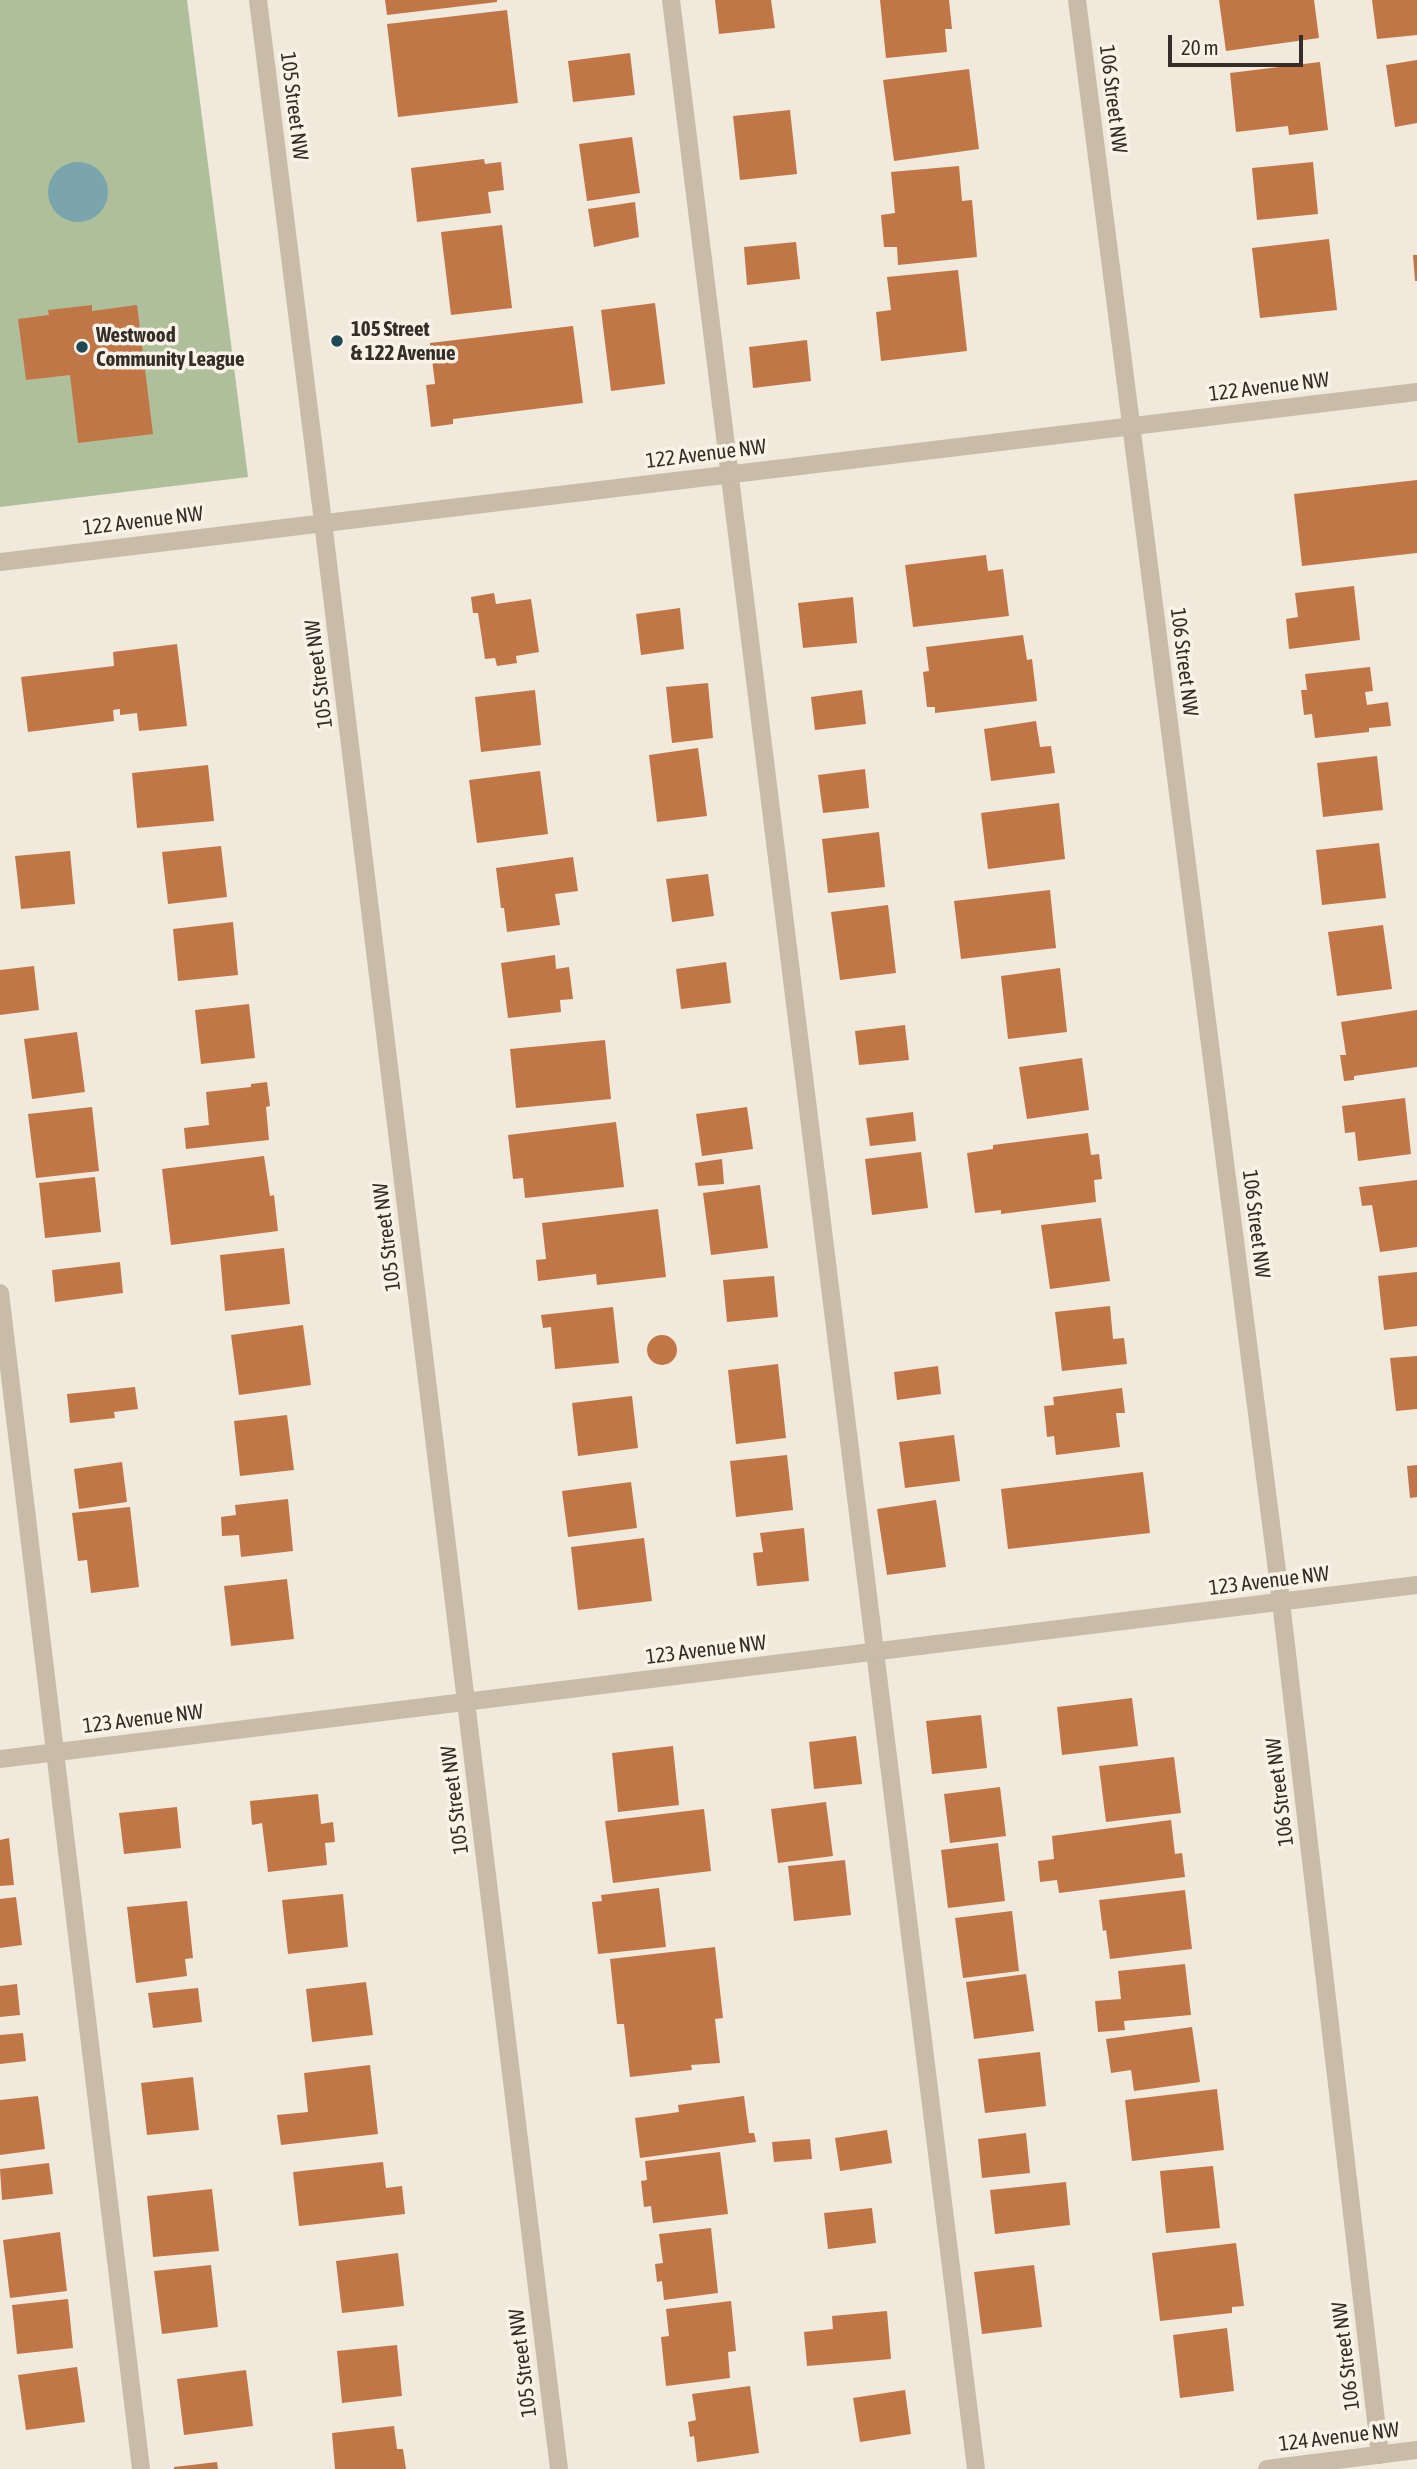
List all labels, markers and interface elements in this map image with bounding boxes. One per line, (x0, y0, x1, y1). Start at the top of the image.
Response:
scale bar (1172, 21, 1307, 65)
text: 20 m (1181, 35, 1219, 59)
street label: 106 Street NW (1094, 43, 1132, 155)
street label: 105 Street NW (275, 50, 313, 162)
place label: 105 Street & 122 Avenue (351, 316, 455, 366)
place label: Westwood Community League (96, 322, 244, 372)
marker: 105 Street & 122 Avenue (329, 333, 345, 349)
marker: Westwood Community League (74, 339, 90, 355)
street label: 122 Avenue NW (1207, 367, 1331, 407)
street label: 122 Avenue NW (644, 434, 768, 474)
street label: 122 Avenue NW (81, 501, 205, 541)
street label: 106 Street NW (1165, 606, 1203, 718)
street label: 105 Street NW (300, 618, 338, 730)
street label: 106 Street NW (1237, 1168, 1275, 1280)
street label: 105 Street NW (368, 1181, 406, 1293)
street label: 123 Avenue NW (1207, 1561, 1331, 1601)
street label: 123 Avenue NW (644, 1630, 768, 1670)
street label: 123 Avenue NW (81, 1699, 205, 1739)
street label: 106 Street NW (1261, 1736, 1299, 1848)
street label: 105 Street NW (436, 1744, 474, 1856)
street label: 106 Street NW (1327, 2300, 1365, 2412)
street label: 105 Street NW (504, 2307, 542, 2419)
street label: 124 Avenue NW (1277, 2417, 1401, 2457)

